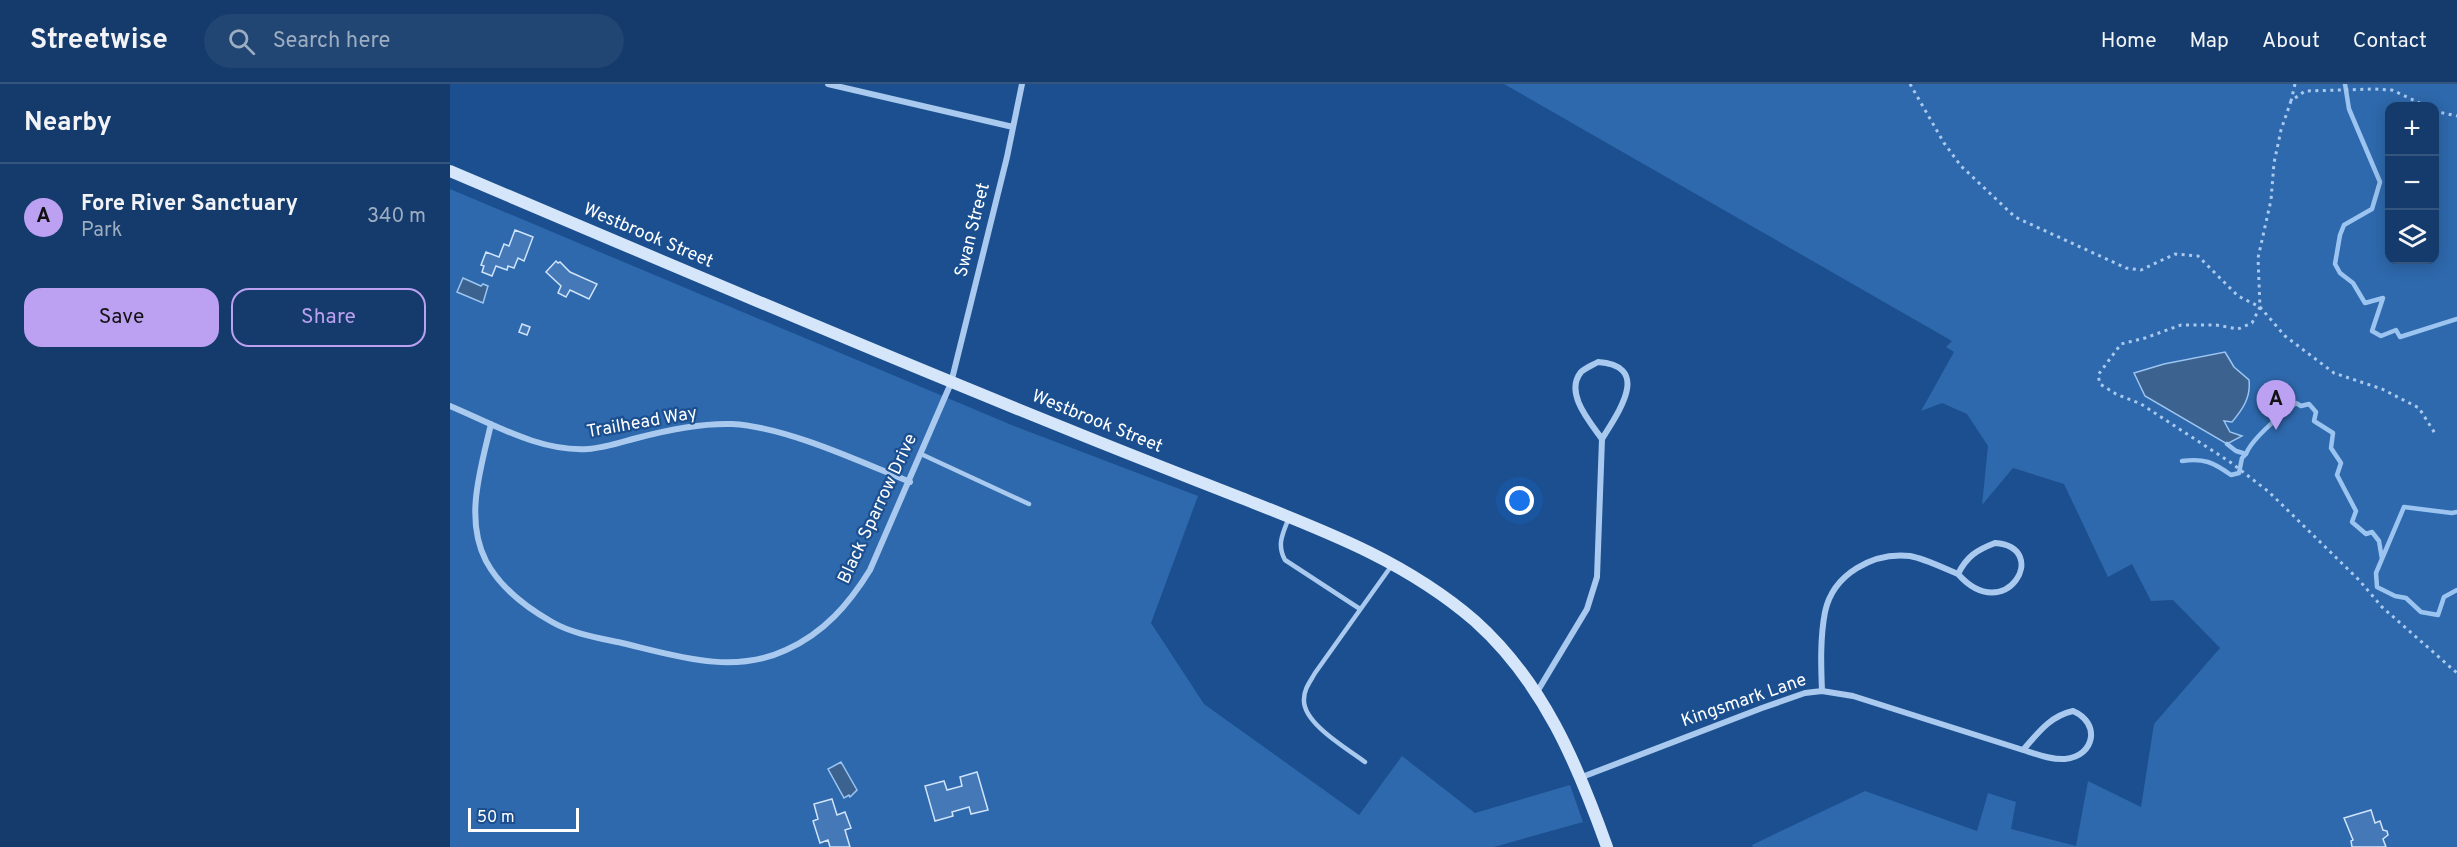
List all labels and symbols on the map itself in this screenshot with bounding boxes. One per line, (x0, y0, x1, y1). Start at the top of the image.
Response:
street label: Swan Street (950, 180, 996, 280)
street label: Westbrook Street (579, 198, 717, 274)
pin: A (2256, 380, 2296, 430)
street label: Westbrook Street (1028, 385, 1166, 459)
street label: Trailhead Way (585, 402, 699, 444)
street label: Black Sparrow Drive (833, 430, 923, 588)
your location (1505, 486, 1534, 515)
street label: Kingsmark Lane (1678, 669, 1810, 733)
scale bar (468, 805, 579, 832)

